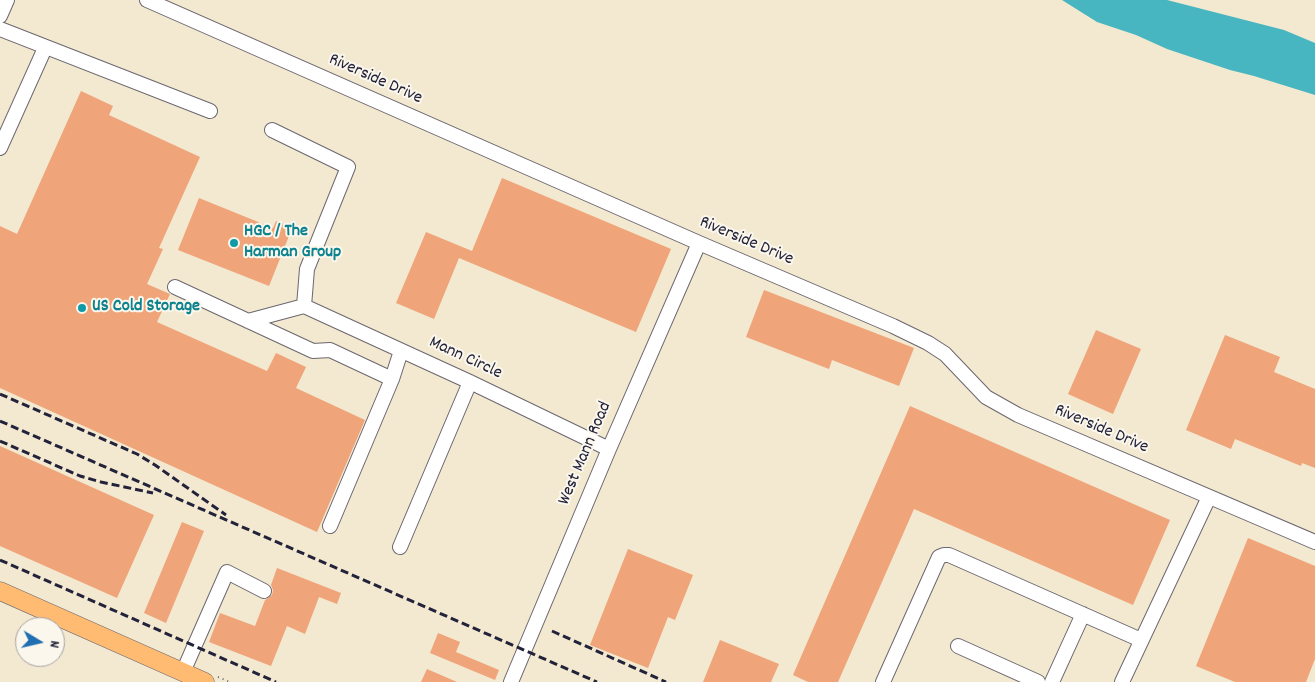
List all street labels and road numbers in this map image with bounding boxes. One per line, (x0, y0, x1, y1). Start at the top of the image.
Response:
street label: Riverside Drive (325, 50, 425, 110)
street label: Riverside Drive (696, 212, 796, 272)
street label: Mann Circle (425, 333, 505, 385)
street label: West Mann Road (555, 399, 617, 509)
street label: Riverside Drive (1051, 400, 1151, 460)

